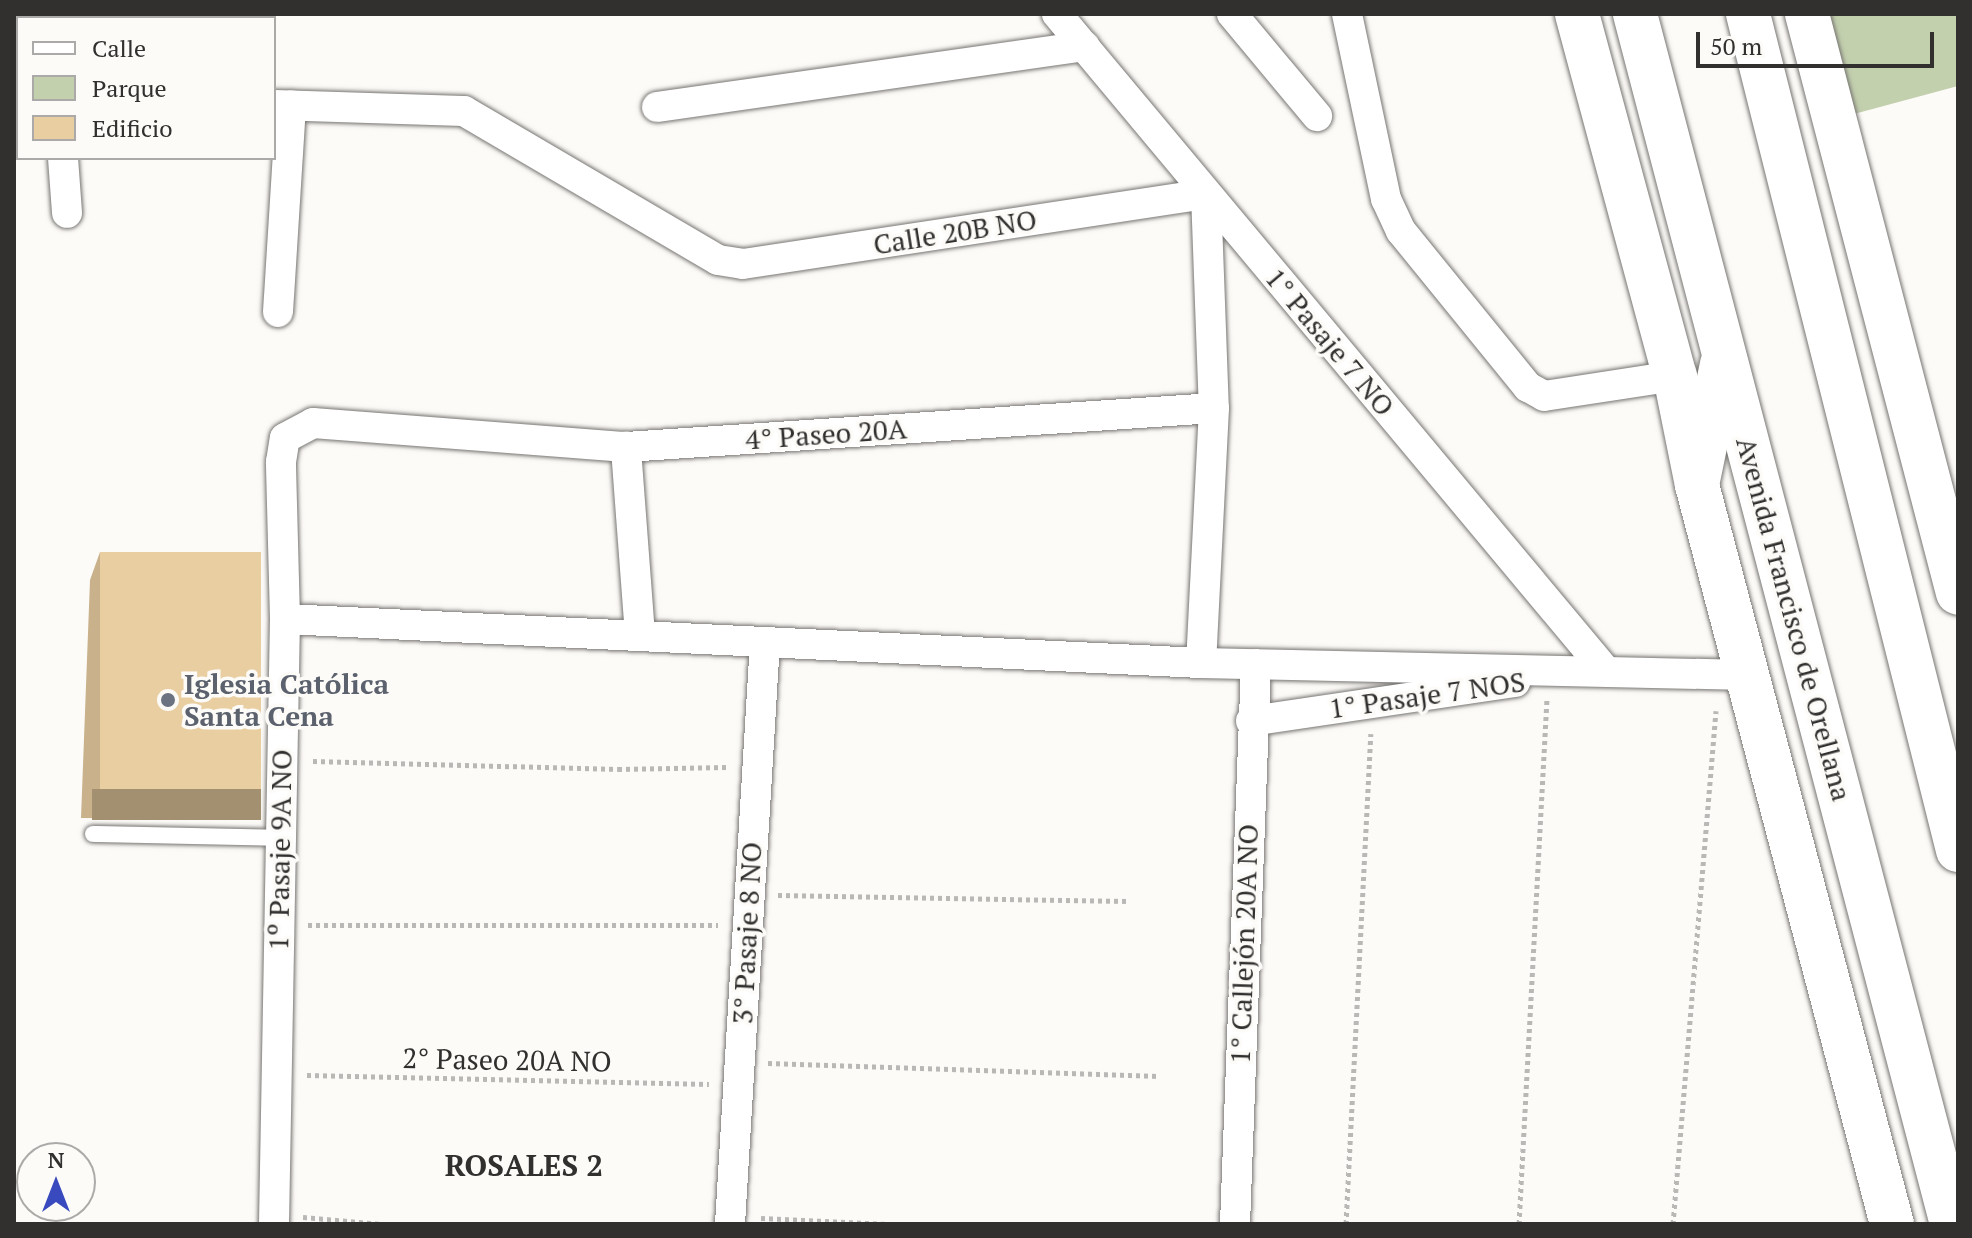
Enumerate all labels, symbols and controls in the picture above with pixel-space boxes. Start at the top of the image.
legend [16,16,276,160]
scale bar [1700,16,1938,66]
text: 50 m [1710,30,1762,62]
text: Calle [92,32,146,64]
text: Parque [92,72,167,104]
text: Edificio [92,112,173,144]
street label: Calle 20B NO [871,203,1039,261]
street label: 1° Pasaje 7 NO [1258,261,1402,423]
street label: 4° Paseo 20A [744,412,908,456]
street label: Avenida Francisco de Orellana [1729,433,1859,805]
street label: 1° Pasaje 7 NOS [1327,665,1527,725]
place label: Iglesia Católica Santa Cena [184,667,389,733]
marker: Iglesia Católica Santa Cena [159,691,177,709]
street label: 1º Pasaje 9A NO [261,749,299,951]
street label: 1° Callejón 20A NO [1223,823,1265,1065]
street label: 3° Pasaje 8 NO [725,841,769,1025]
street label: 2° Paseo 20A NO [402,1041,612,1079]
north arrow [16,1142,96,1222]
text: N [48,1145,64,1174]
district label: ROSALES 2 [445,1147,603,1183]

